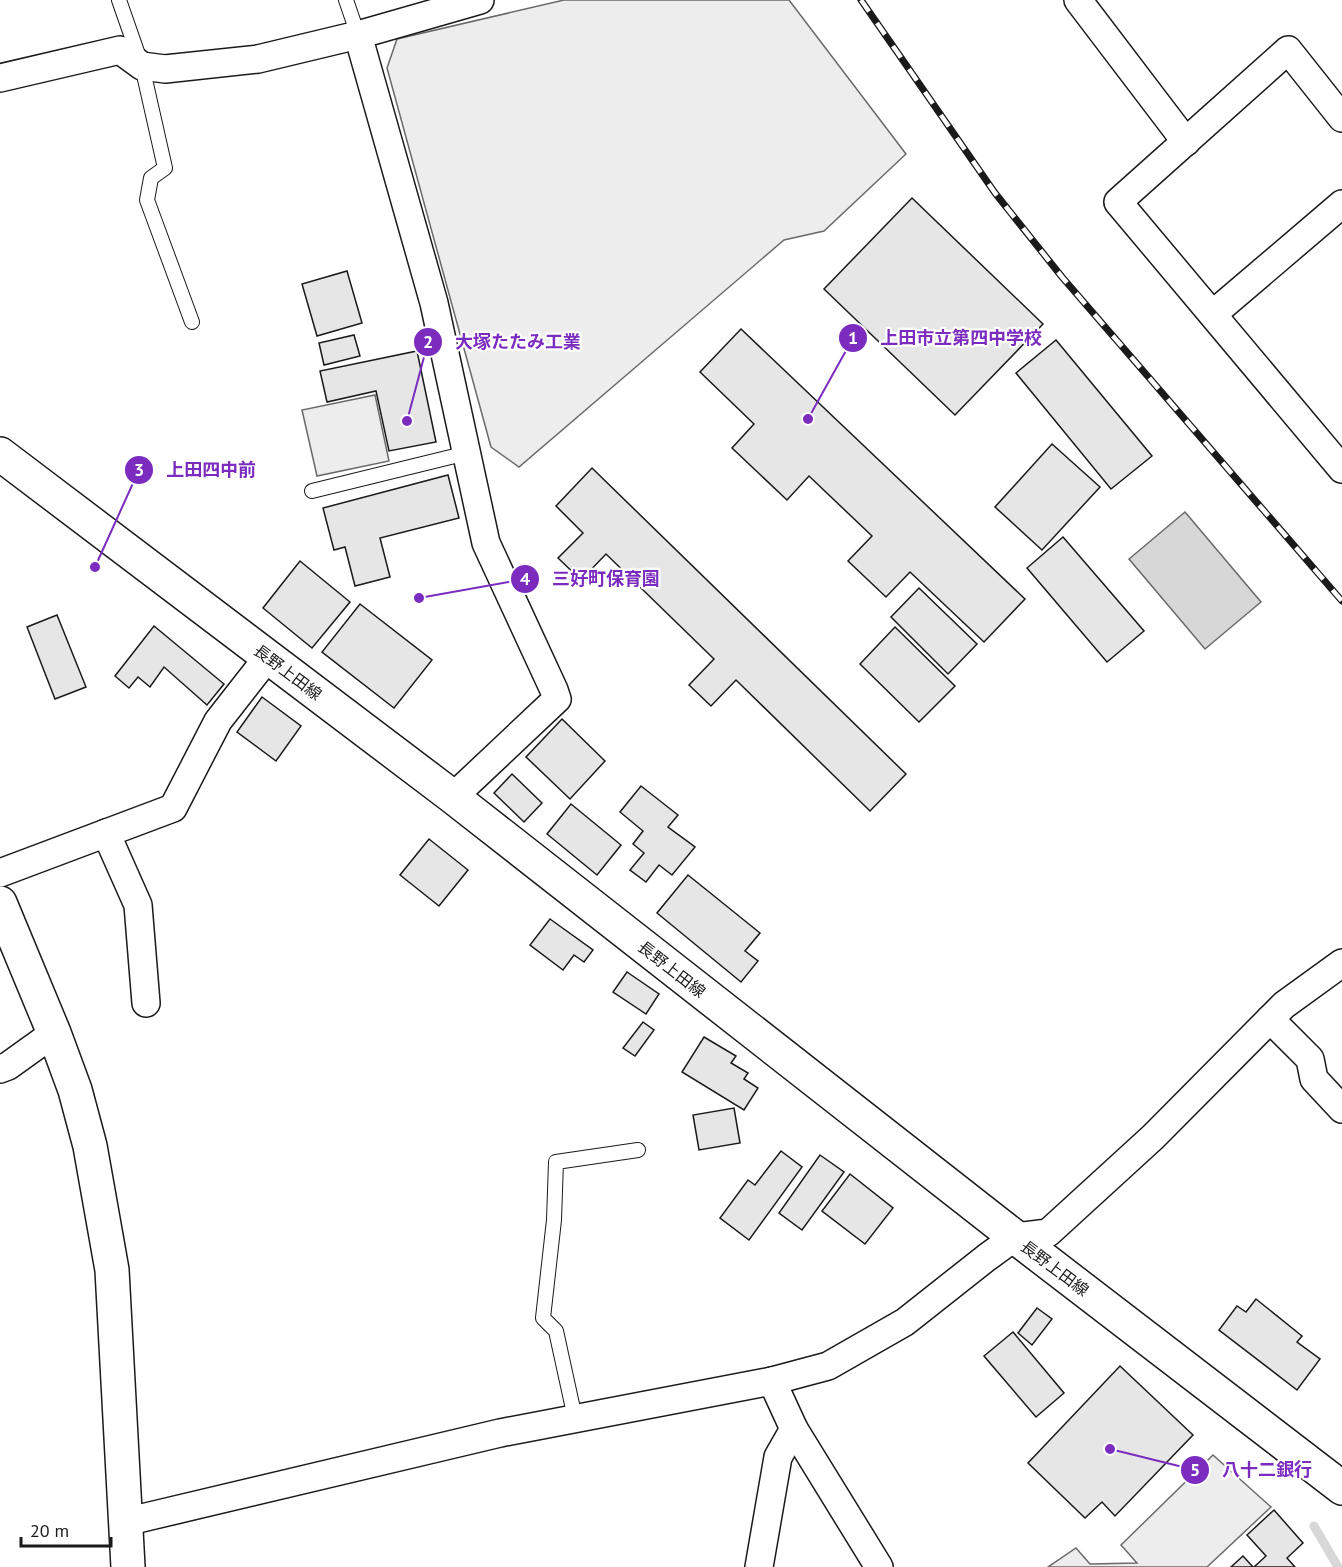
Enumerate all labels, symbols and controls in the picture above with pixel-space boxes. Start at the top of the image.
callout: 上田市立第四中学校 [838,320,1054,356]
callout: 大塚たたみ工業 [413,324,593,360]
text: 1 [848,326,858,349]
text: 上田市立第四中学校 [880,326,1042,349]
text: 2 [423,330,433,353]
text: 大塚たたみ工業 [455,330,581,353]
callout: 上田四中前 [124,452,268,488]
text: 3 [134,458,144,481]
text: 上田四中前 [166,458,256,481]
callout: 三好町保育園 [510,561,672,597]
text: 4 [520,567,530,590]
text: 三好町保育園 [552,567,660,590]
street label: 長野上田線 [250,640,326,704]
street label: 長野上田線 [634,936,710,1002]
street label: 長野上田線 [1017,1236,1093,1300]
callout: 八十二銀行 [1180,1452,1324,1488]
text: 5 [1190,1458,1200,1481]
text: 八十二銀行 [1222,1458,1312,1481]
scale bar [21,1510,111,1548]
text: 20 m [30,1519,69,1542]

